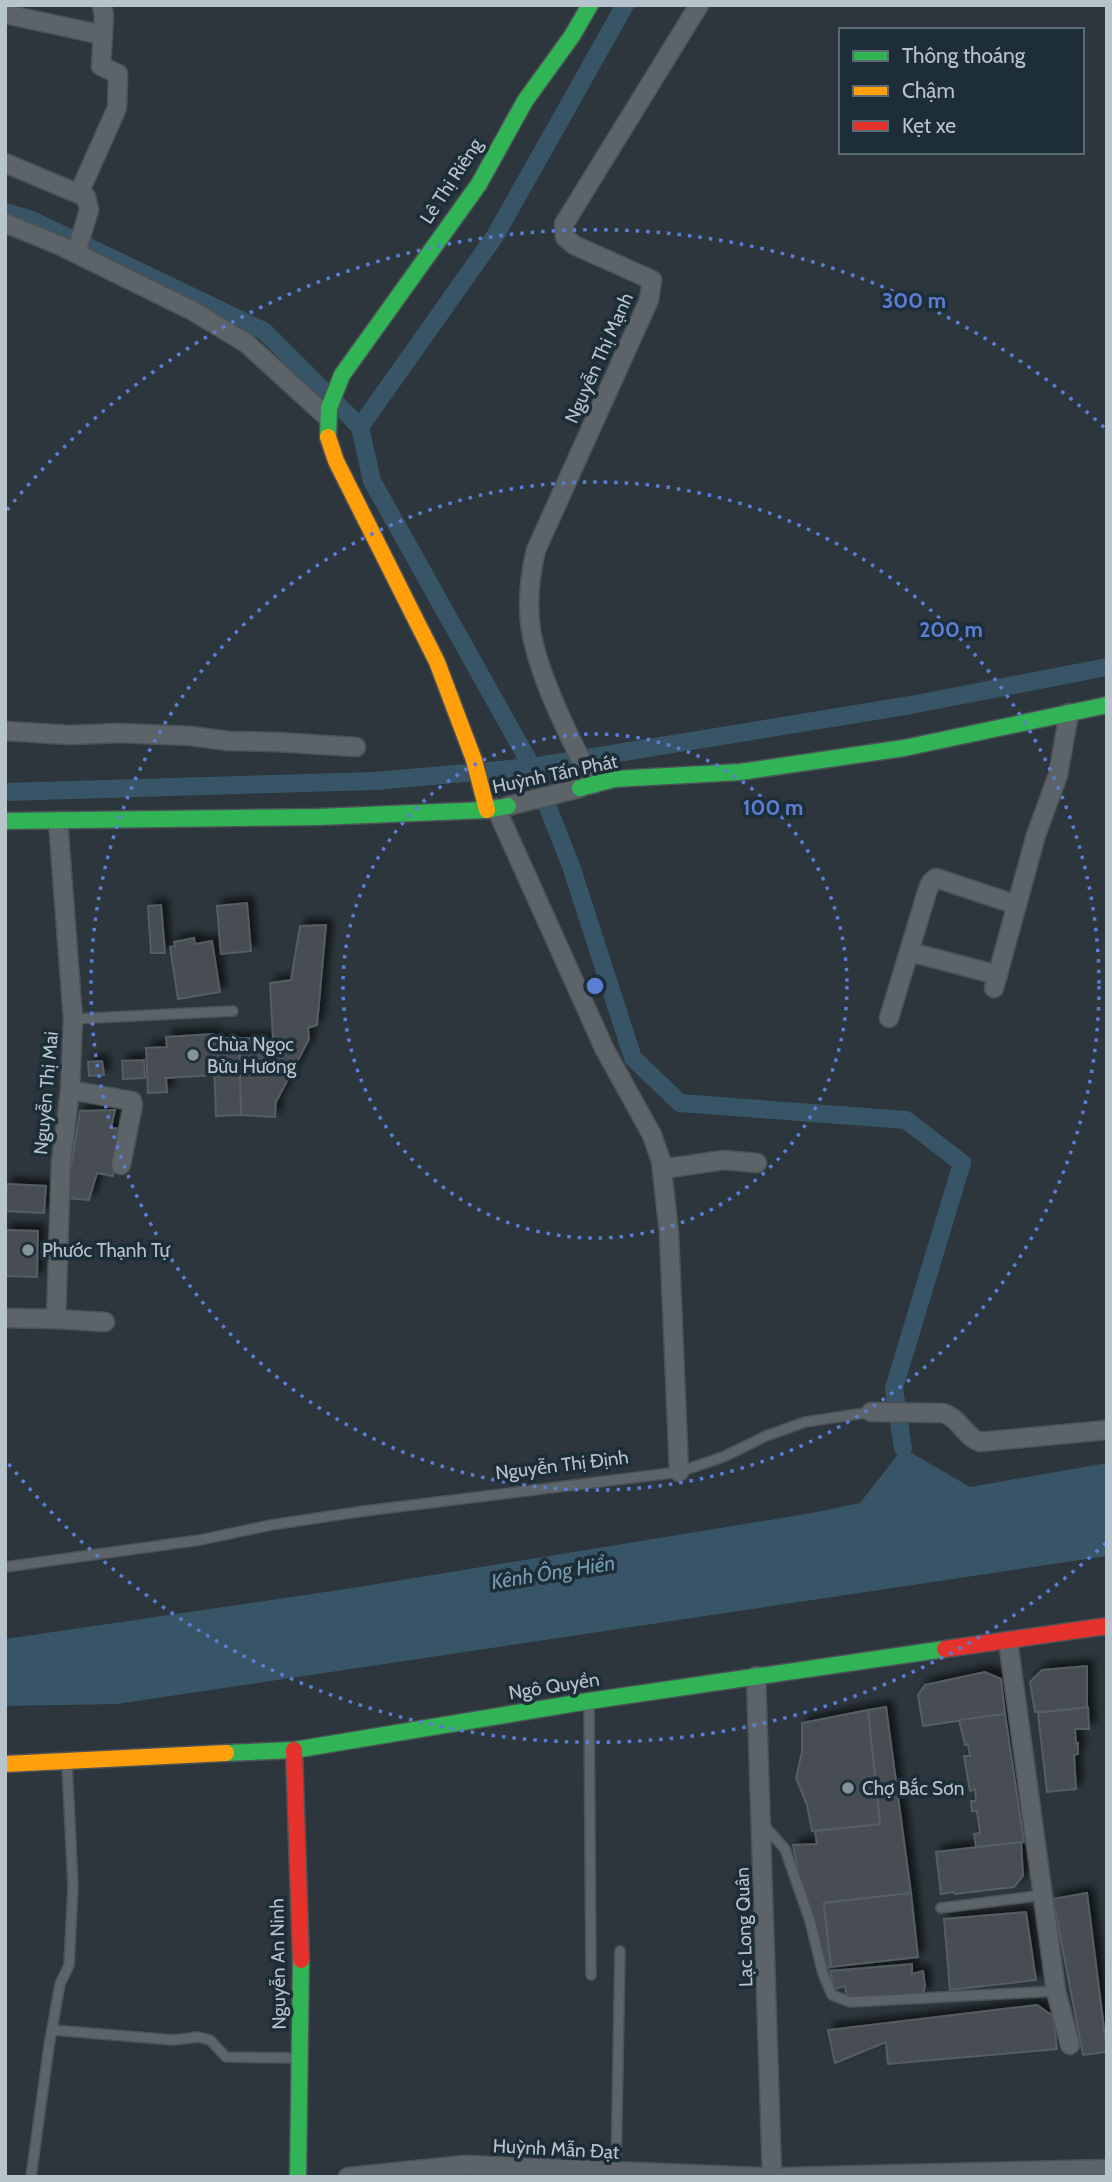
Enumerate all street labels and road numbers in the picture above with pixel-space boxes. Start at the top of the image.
street label: Lê Thị Riêng [415,134,487,228]
street label: Nguyễn Thị Mạnh [560,289,638,427]
street label: Huỳnh Tấn Phát [490,749,620,798]
street label: Nguyễn Thị Mai [29,1030,63,1156]
street label: Nguyễn Thị Định [494,1445,630,1485]
street label: Ngô Quyền [507,1667,601,1705]
street label: Lạc Long Quân [730,1867,758,1987]
street label: Nguyễn An Ninh [265,1898,291,2030]
street label: Huỳnh Mẫn Đạt [492,2134,620,2164]

